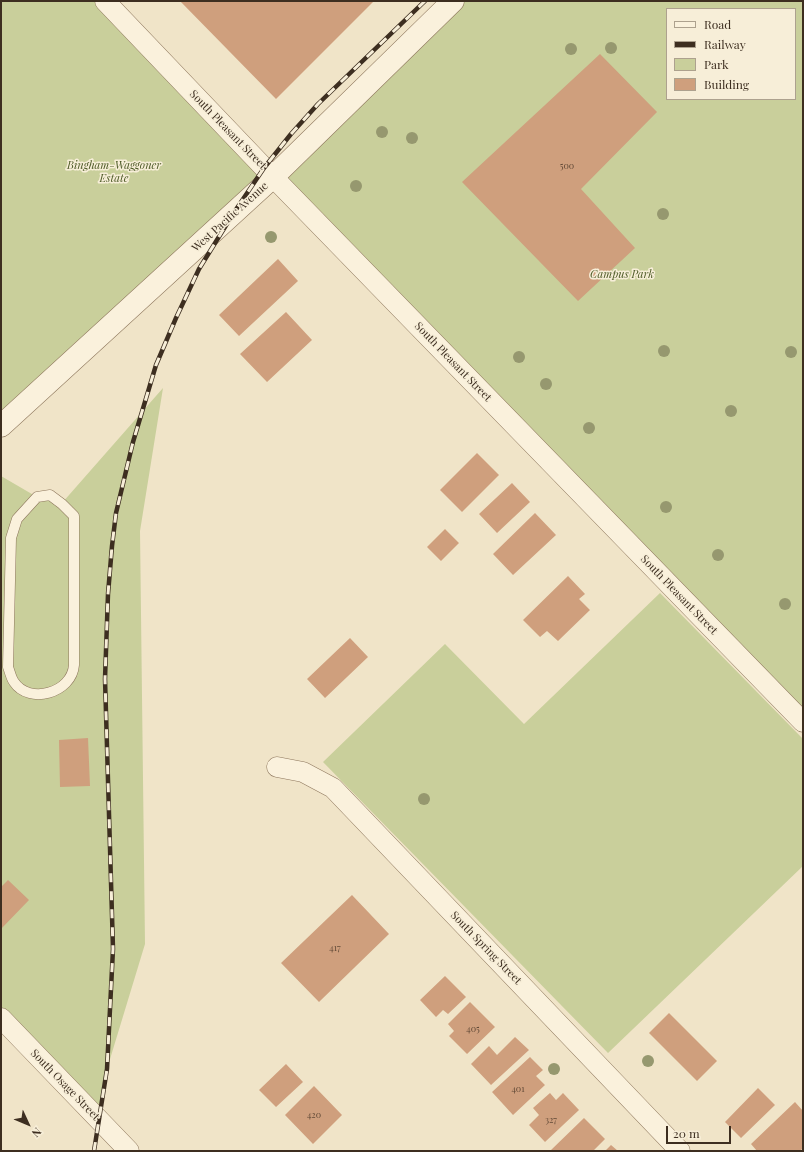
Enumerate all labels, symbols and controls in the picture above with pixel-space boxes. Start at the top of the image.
legend [666,8,796,100]
text: Road [704,16,731,32]
text: Railway [704,36,746,52]
text: Park [704,56,729,72]
text: Building [704,76,749,92]
street label: South Pleasant Street [187,88,269,172]
park label: Bingham-Waggoner Estate [67,159,161,185]
house number: 500 [560,161,574,171]
street label: West Pacific Avenue [189,179,271,255]
park label: Campus Park [590,268,654,282]
street label: South Pleasant Street [412,320,494,404]
street label: South Pleasant Street [638,553,720,637]
street label: South Spring Street [448,909,524,987]
house number: 417 [329,943,341,953]
house number: 405 [466,1024,480,1034]
street label: South Osage Street [28,1047,102,1123]
house number: 401 [511,1084,525,1094]
north arrow [8,1104,48,1144]
house number: 420 [307,1110,321,1120]
house number: 327 [545,1115,557,1125]
scale bar [668,1118,733,1144]
text: N [29,1125,45,1141]
text: 20 m [673,1125,700,1141]

